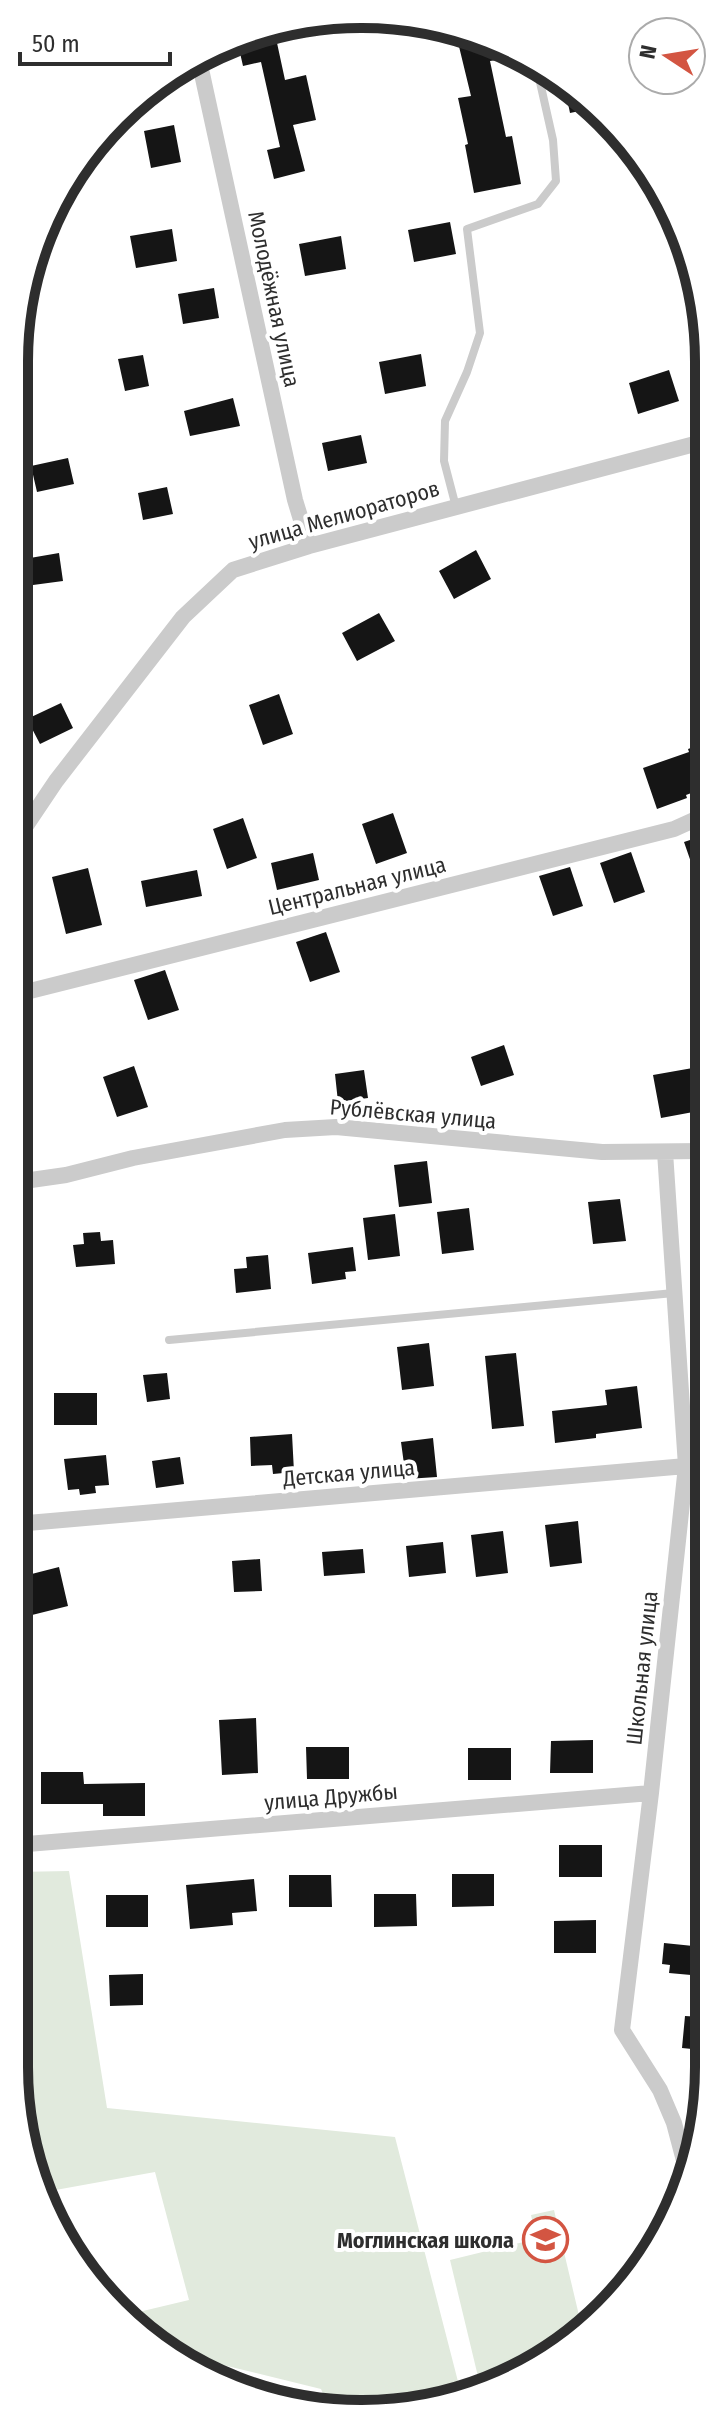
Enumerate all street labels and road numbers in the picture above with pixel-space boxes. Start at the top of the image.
street label: Молодёжная улица [242,209,306,389]
street label: улица Мелиораторов [245,475,443,555]
street label: Центральная улица [265,851,449,921]
street label: Рублёвская улица [329,1093,497,1135]
street label: Детская улица [281,1454,416,1492]
street label: Школьная улица [620,1590,664,1746]
street label: улица Дружбы [263,1778,399,1816]

